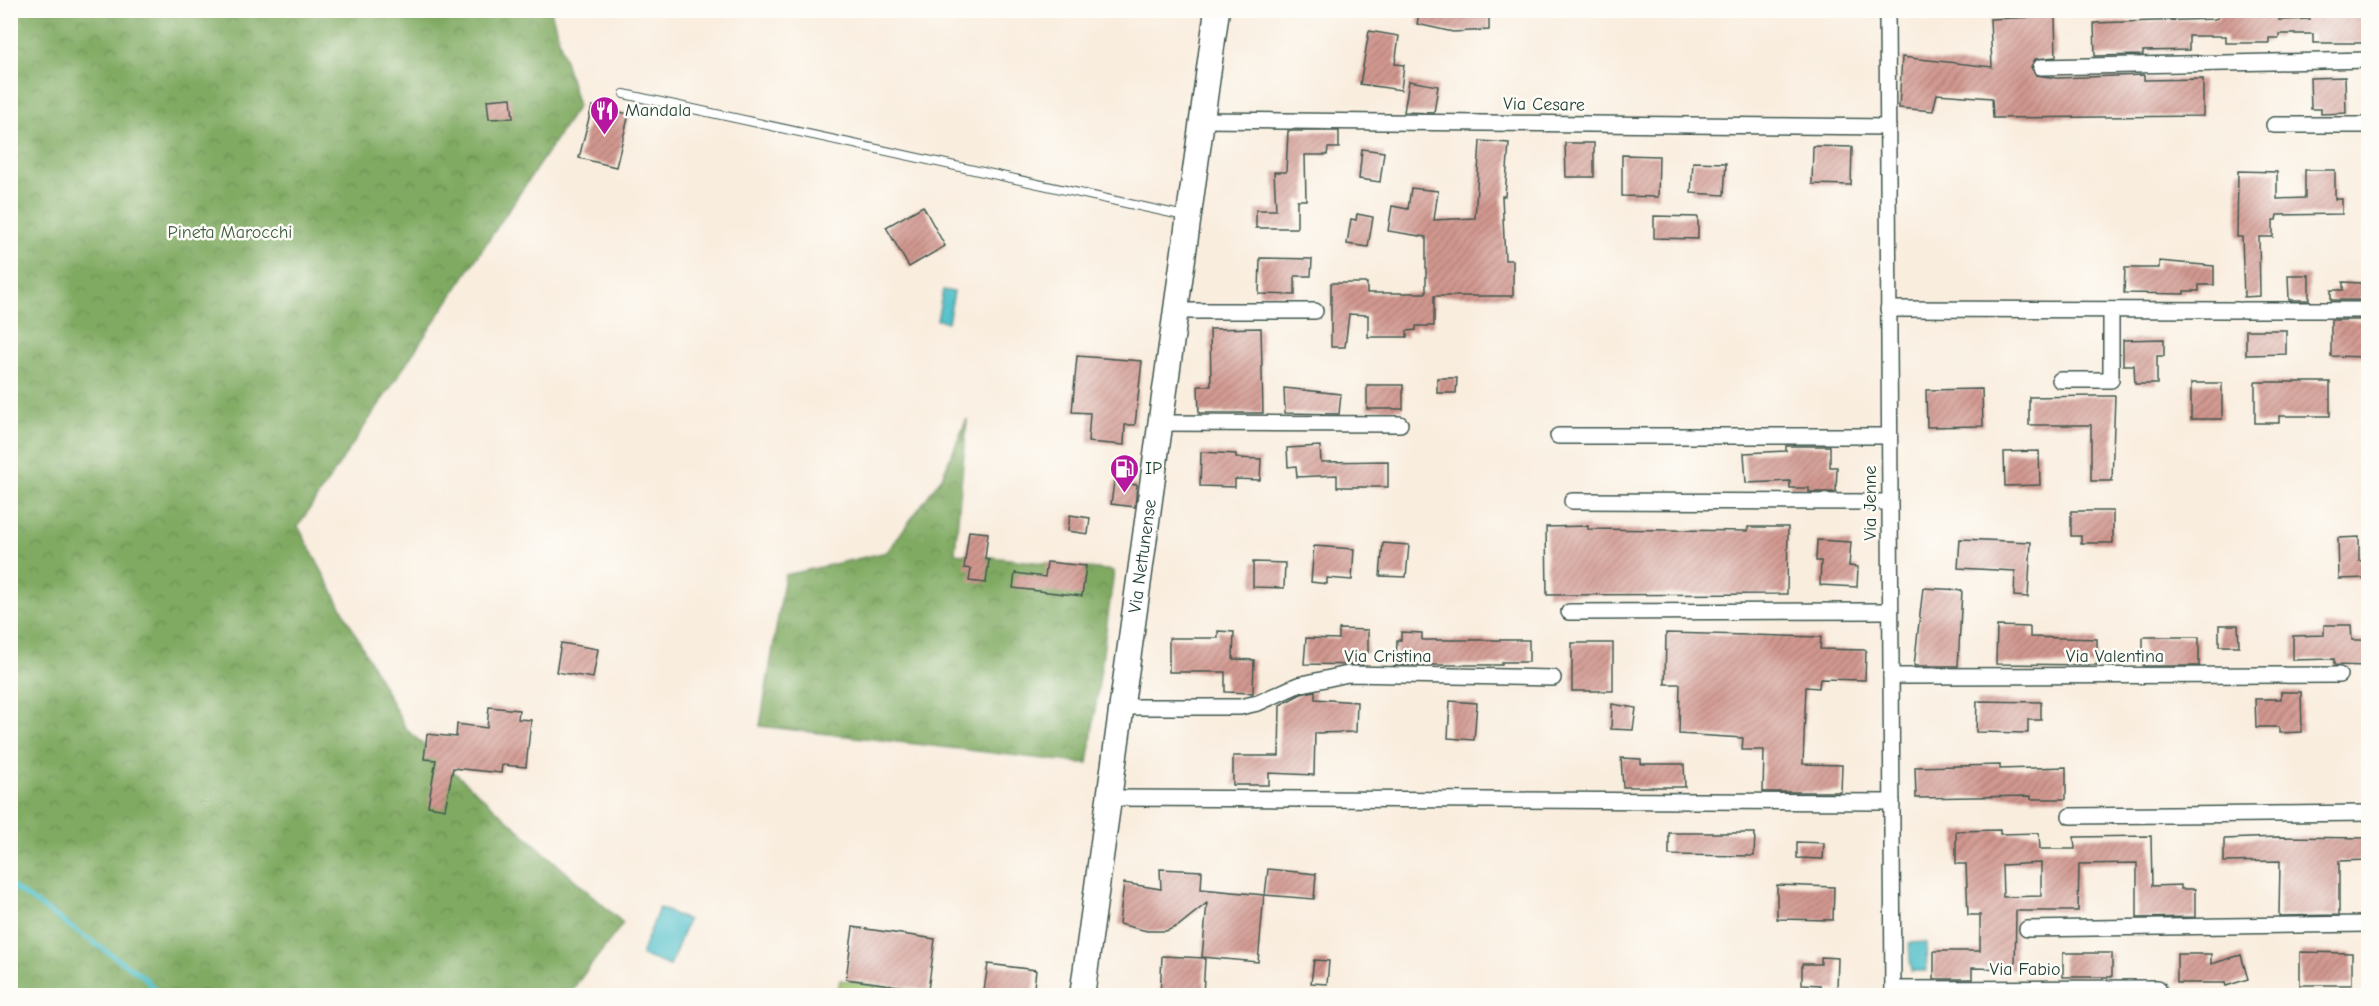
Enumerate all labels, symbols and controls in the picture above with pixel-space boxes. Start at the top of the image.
street label: Via Cesare [1503,93,1585,116]
restaurant icon: Mandala [588,94,620,136]
place label: Mandala [625,100,691,121]
park label: Pineta Marocchi [168,222,292,243]
fuel station icon: IP [1108,452,1140,494]
place label: IP [1145,458,1162,479]
street label: Via Jenne [1860,465,1881,541]
street label: Via Nettunense [1125,498,1161,615]
street label: Via Cristina [1344,646,1432,667]
street label: Via Valentina [2066,646,2164,667]
street label: Via Fabio [1990,959,2060,980]

